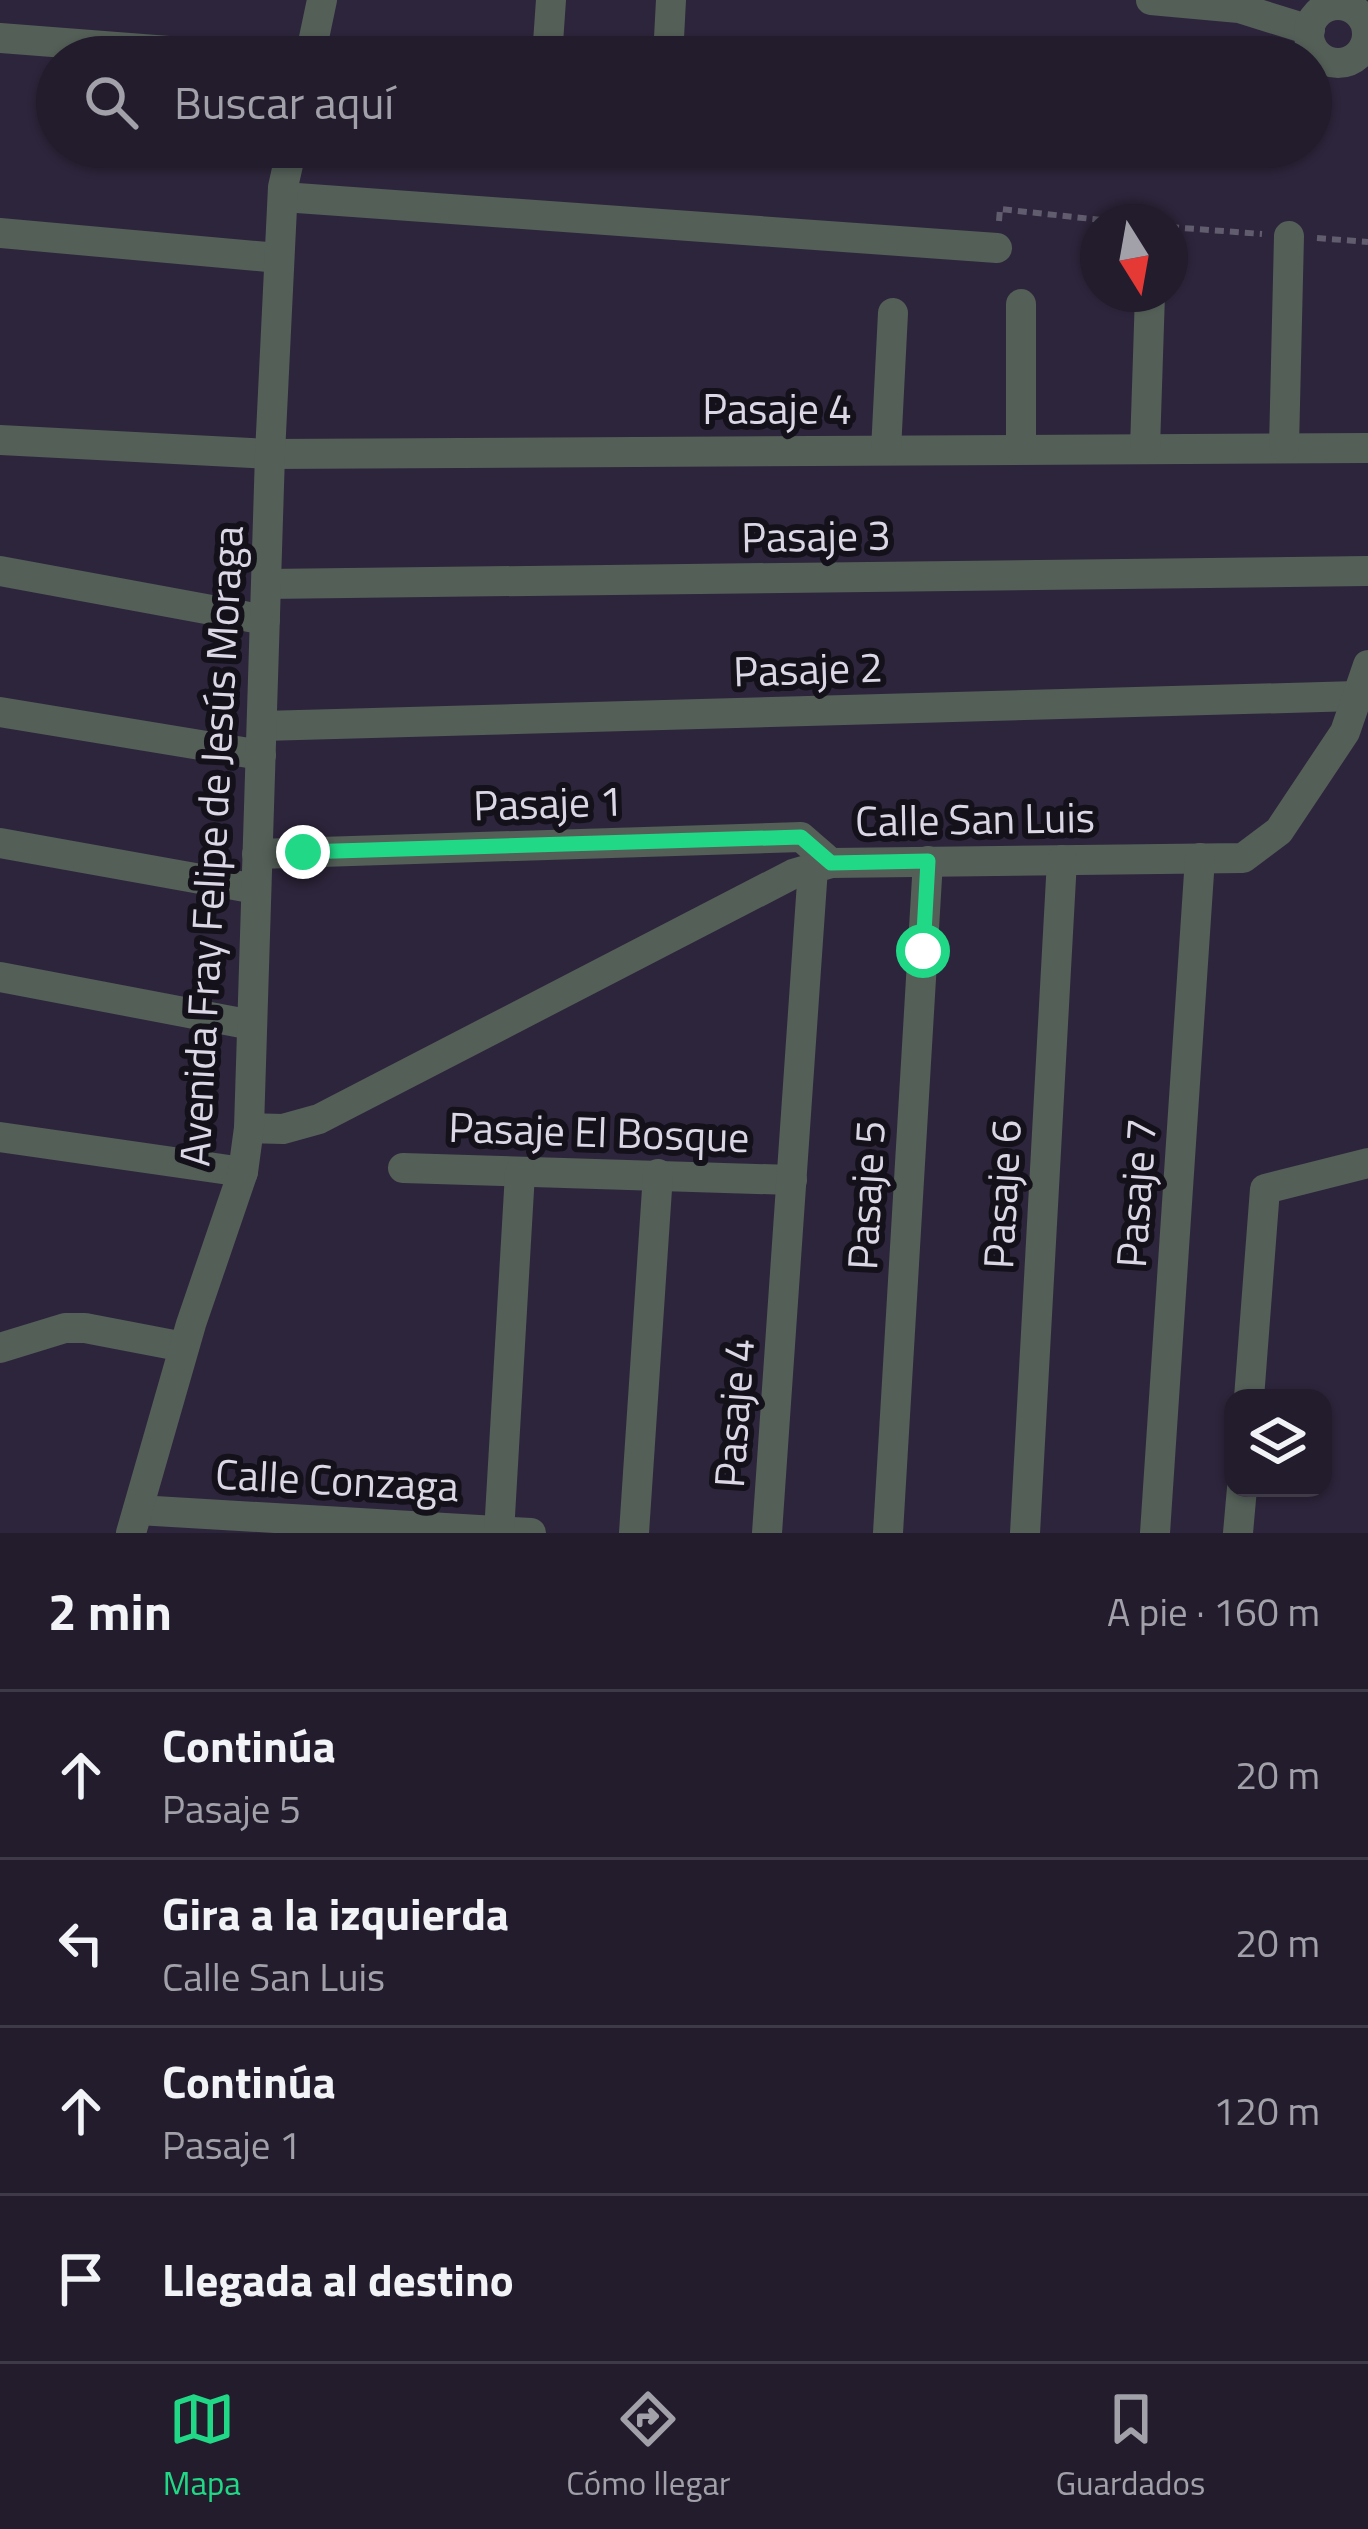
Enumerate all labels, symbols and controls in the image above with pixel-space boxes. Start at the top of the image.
search box [36,36,1332,168]
text: Buscar aquí [174,68,394,136]
icon: search [78,69,144,135]
north arrow [1080,204,1188,312]
street label: Pasaje 4 [702,376,852,440]
street label: Pasaje 3 [741,502,891,568]
street label: Avenida Fray Felipe de Jesús Moraga [161,524,259,1168]
street label: Pasaje 2 [732,633,884,703]
street label: Pasaje 1 [472,767,624,837]
street label: Calle San Luis [854,784,1096,852]
route end [276,825,330,879]
route start [896,924,950,978]
street label: Pasaje El Bosque [447,1094,751,1168]
street label: Pasaje 7 [1098,1116,1172,1270]
street label: Pasaje 6 [965,1118,1037,1270]
street label: Pasaje 5 [829,1119,901,1271]
street label: Pasaje 4 [696,1336,770,1490]
map controls [1224,1389,1332,1497]
button: layers [1224,1389,1332,1497]
street label: Calle Conzaga [214,1441,460,1517]
text: 2 min [48,1572,172,1650]
text: A pie · 160 m [1107,1582,1320,1641]
text: Continúa [162,1711,336,1779]
icon: ahead [48,1742,114,1808]
text: 20 m [1235,1745,1320,1804]
text: Pasaje 5 [162,1779,301,1838]
text: Gira a la izquierda [162,1879,509,1947]
icon: left [48,1910,114,1976]
text: 20 m [1235,1913,1320,1972]
text: Calle San Luis [162,1947,385,2006]
text: Continúa [162,2047,336,2115]
icon: ahead [48,2078,114,2144]
text: 120 m [1213,2081,1320,2140]
text: Pasaje 1 [162,2115,301,2174]
text: Llegada al destino [162,2245,514,2313]
icon: arrive [48,2246,114,2312]
tab: Mapa [163,2386,241,2508]
tab: Cómo llegar [566,2386,730,2508]
tab: Guardados [1056,2386,1205,2508]

